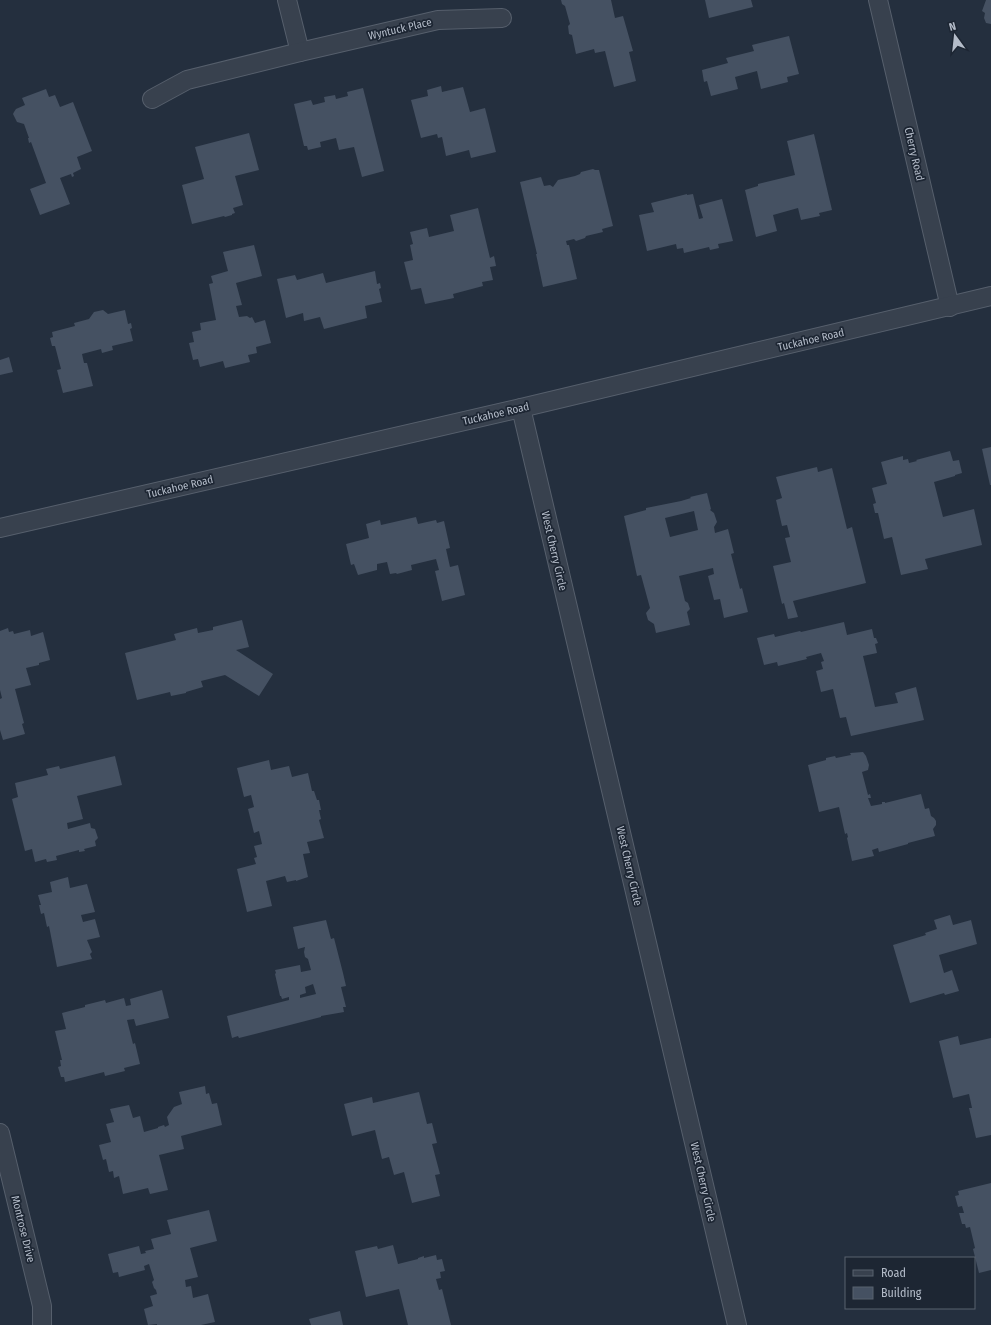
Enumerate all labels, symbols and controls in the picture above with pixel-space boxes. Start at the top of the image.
street label: Wyntuck Place [367,15,433,43]
north arrow [935,16,975,56]
text: N [948,20,957,34]
street label: Cherry Road [902,126,926,182]
street label: Tuckahoe Road [776,326,846,354]
street label: Tuckahoe Road [461,400,531,428]
street label: Tuckahoe Road [145,473,215,501]
street label: West Cherry Circle [539,510,569,592]
street label: West Cherry Circle [614,825,644,907]
street label: West Cherry Circle [688,1141,718,1223]
street label: Montrose Drive [8,1194,38,1264]
legend [845,1257,975,1309]
text: Road [881,1266,906,1280]
text: Building [881,1286,922,1300]

